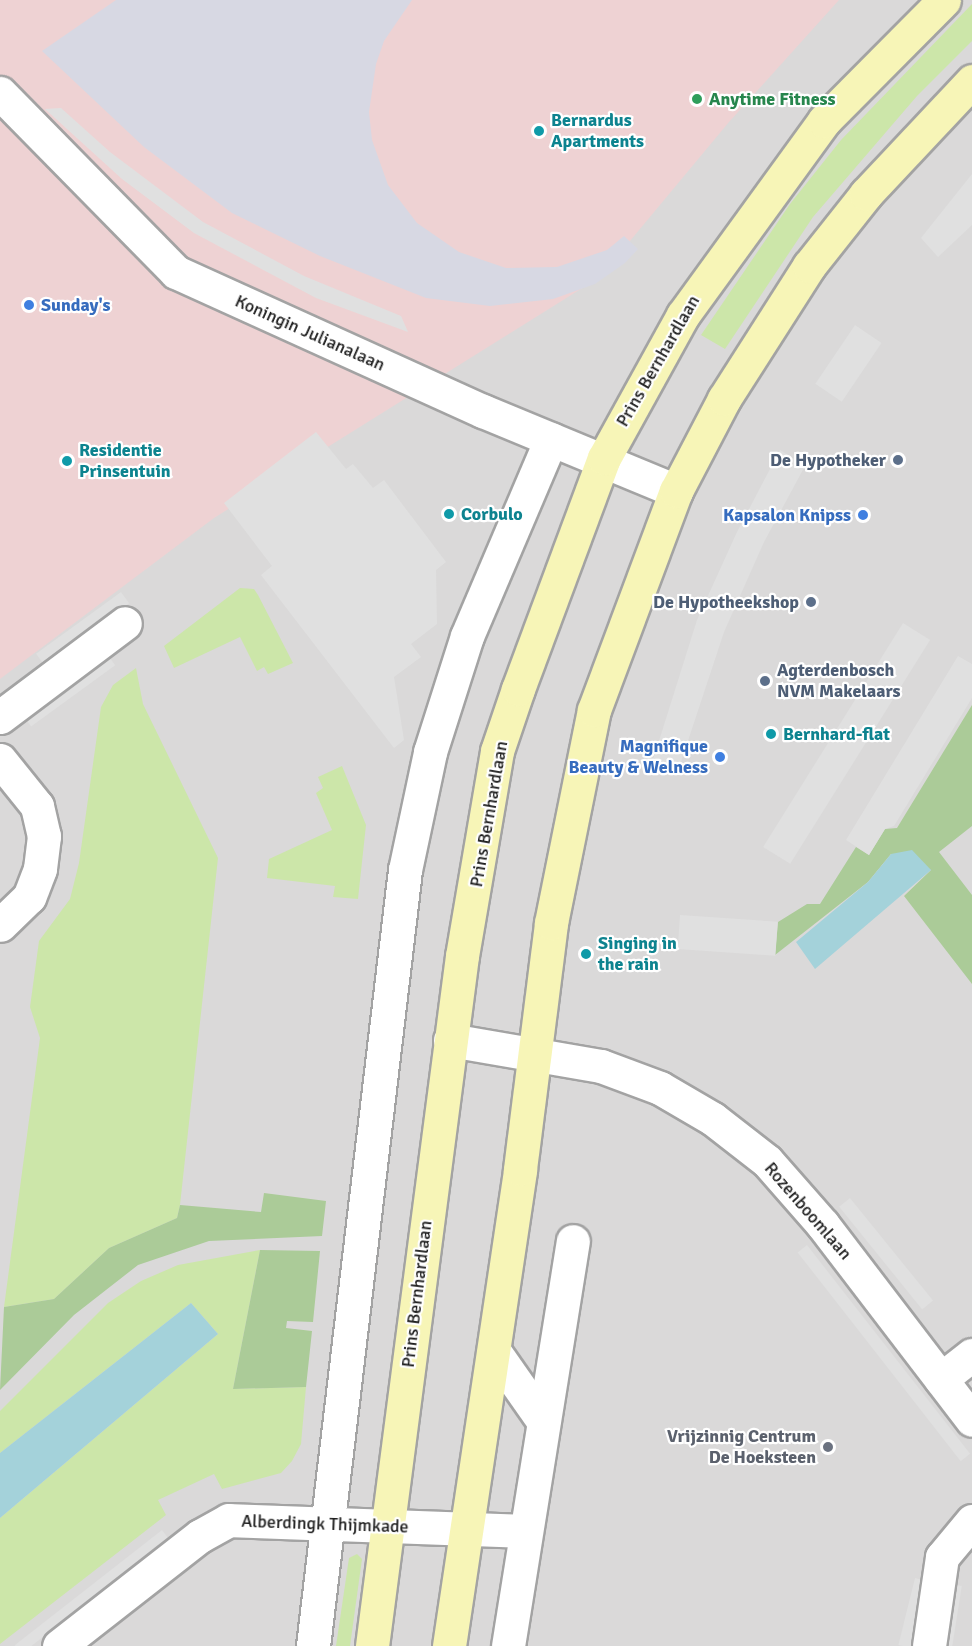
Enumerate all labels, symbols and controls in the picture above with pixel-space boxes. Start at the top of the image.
place label: Anytime Fitness [709,88,836,110]
marker: Anytime Fitness [690,92,704,106]
place label: Bernardus Apartments [551,110,644,152]
marker: Bernardus Apartments [532,124,546,138]
street label: Koningin Julianalaan [232,290,388,376]
street label: Prins Bernhardlaan [612,291,704,431]
place label: Sunday's [41,294,111,316]
marker: Sunday's [22,298,36,312]
place label: Residentie Prinsentuin [79,440,171,482]
place label: De Hypotheker [770,449,886,471]
marker: De Hypotheker [891,453,905,467]
marker: Residentie Prinsentuin [60,454,74,468]
place label: Corbulo [461,503,523,525]
place label: Kapsalon Knipss [723,504,851,526]
marker: Corbulo [442,507,456,521]
marker: Kapsalon Knipss [856,508,870,522]
place label: De Hypotheekshop [653,591,799,613]
marker: De Hypotheekshop [804,595,818,609]
place label: Agterdenbosch NVM Makelaars [777,660,901,702]
marker: Agterdenbosch NVM Makelaars [758,674,772,688]
place label: Bernhard-flat [783,723,890,745]
marker: Bernhard-flat [764,727,778,741]
place label: Magnifique Beauty & Welness [568,736,708,778]
street label: Prins Bernhardlaan [466,739,512,889]
marker: Magnifique Beauty & Welness [713,750,727,764]
place label: Singing in the rain [598,933,677,976]
marker: Singing in the rain [579,947,593,961]
street label: Rozenboomlaan [760,1158,856,1264]
street label: Prins Bernhardlaan [397,1219,437,1369]
place label: Vrijzinnig Centrum De Hoeksteen [667,1426,816,1468]
marker: Vrijzinnig Centrum De Hoeksteen [821,1440,835,1454]
street label: Alberdingk Thijmkade [241,1510,409,1538]

